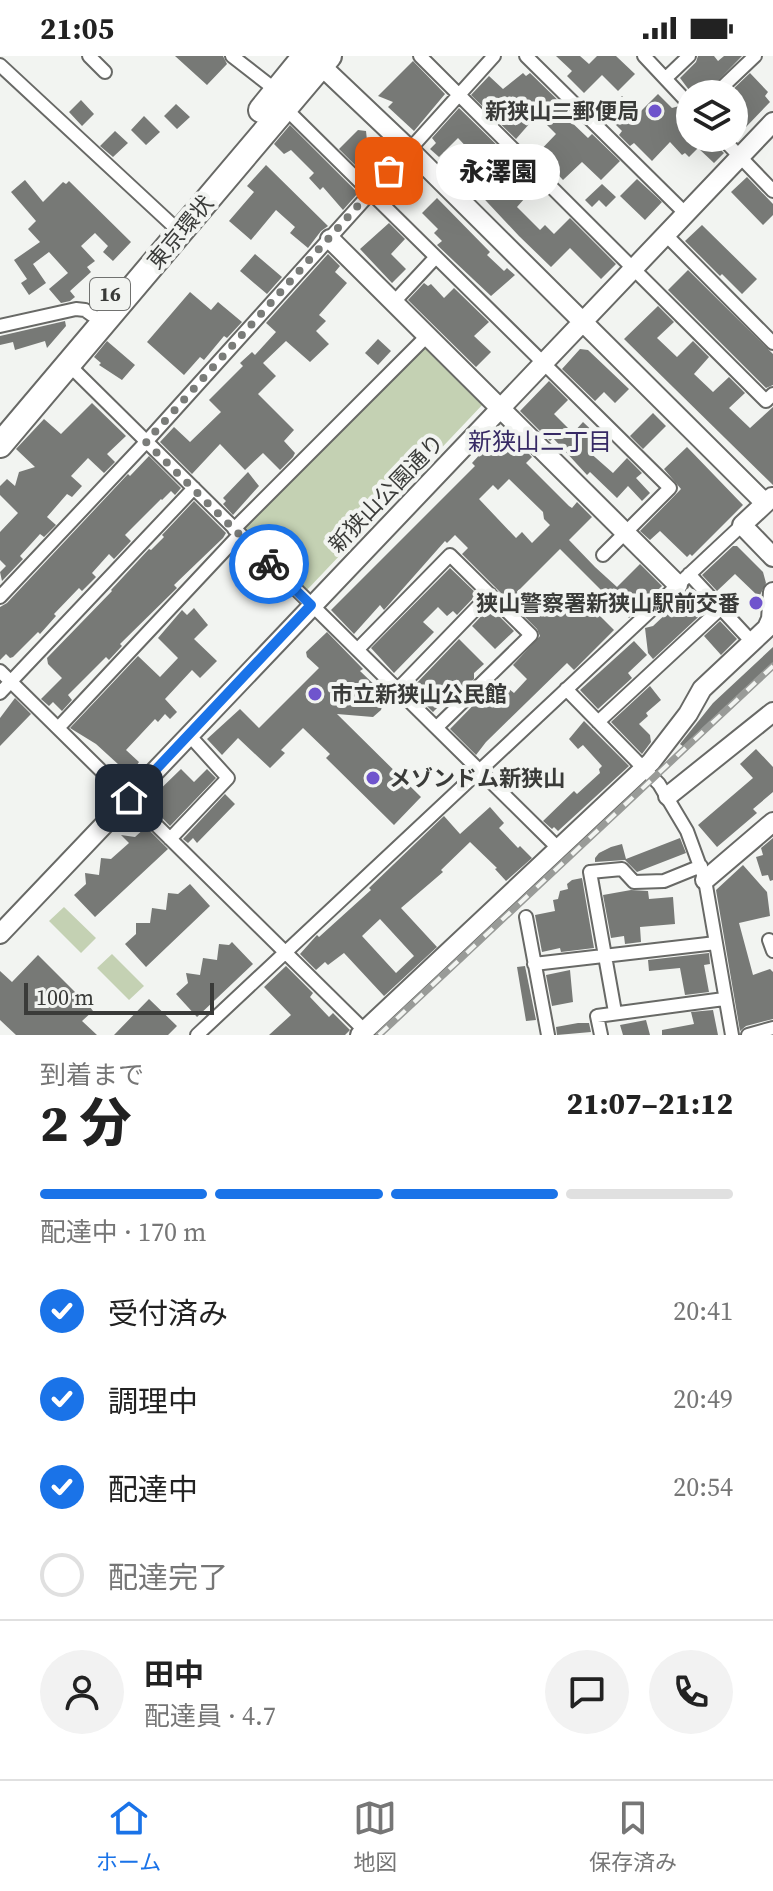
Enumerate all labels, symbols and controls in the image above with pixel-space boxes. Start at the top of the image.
text: 21:05 [40,8,114,49]
map controls [676,80,748,152]
button: layers [676,80,748,152]
place label: 新狭山二郵便局 [485,96,639,126]
marker: 新狭山二郵便局 [646,102,664,120]
pin [355,137,423,205]
callout: 永澤園 [437,143,561,199]
icon: bag [367,149,411,193]
text: 永澤園 [459,154,537,190]
street label: 東京環状 [140,189,220,275]
road number: 16 [90,278,130,310]
district label: 新狭山二丁目 [468,425,612,458]
street label: 新狭山公園通り [322,427,450,559]
courier [229,524,309,604]
icon: bike [247,542,291,586]
place label: 狭山警察署新狭山駅前交番 [476,588,740,618]
marker: 狭山警察署新狭山駅前交番 [747,594,765,612]
place label: 市立新狭山公民館 [331,679,507,709]
marker: 市立新狭山公民館 [306,685,324,703]
place label: メゾンドム新狭山 [389,763,565,793]
pin [95,764,163,832]
marker: メゾンドム新狭山 [364,769,382,787]
icon: home [107,776,151,820]
scale bar [24,979,214,1015]
text: 100 m [36,982,94,1012]
text: 到着まで [40,1057,144,1093]
text: 21:07–21:12 [566,1083,733,1124]
text: 2 分 [40,1087,132,1158]
text: 配達中 · 170 m [40,1214,206,1250]
icon: check [40,1289,84,1333]
text: 受付済み [108,1293,228,1334]
text: 20:41 [673,1293,733,1329]
icon: check [40,1377,84,1421]
text: 調理中 [108,1381,198,1422]
text: 20:49 [673,1381,733,1417]
icon: check [40,1465,84,1509]
text: 配達中 [108,1469,198,1510]
text: 20:54 [673,1469,733,1505]
text: 配達完了 [108,1557,228,1598]
button: person [40,1650,124,1734]
button: chat [545,1650,629,1734]
button: phone [649,1650,733,1734]
text: 田中 [144,1654,204,1695]
text: 配達員 · 4.7 [144,1698,276,1734]
tab: ホーム [96,1796,161,1877]
tab: 地図 [353,1796,397,1877]
tab: 保存済み [589,1796,677,1877]

